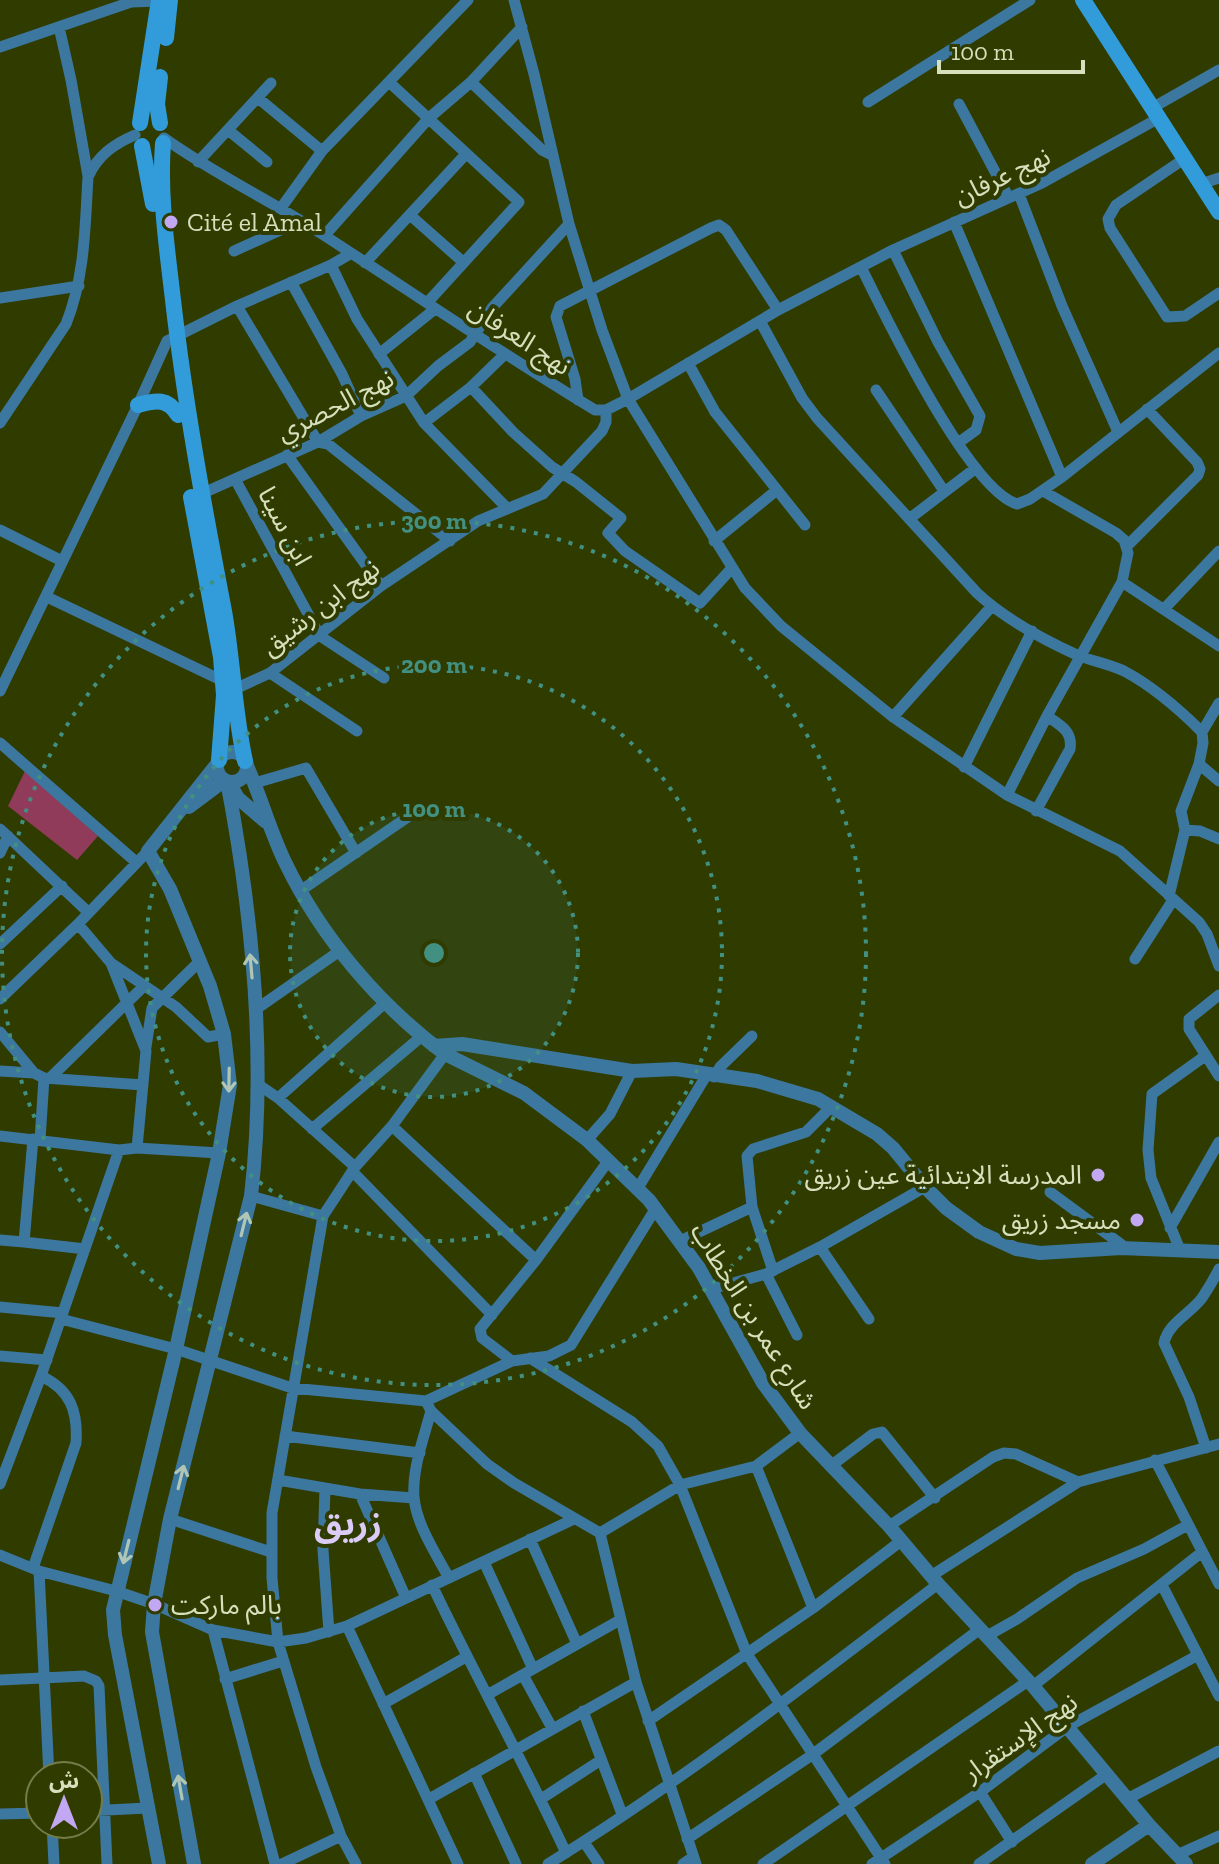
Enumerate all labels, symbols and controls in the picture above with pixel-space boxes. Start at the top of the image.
scale bar [939,24,1083,74]
text: 100 m [951,37,1014,66]
street label: نهج عرفان [949,140,1057,216]
place label: Cité el Amal [187,206,322,238]
marker: Cité el Amal [162,213,180,231]
street label: نهج العرفان [460,292,577,385]
street label: نهج الحصري [271,362,401,452]
street label: ابن سينا [251,481,319,571]
text: 300 m [401,506,467,535]
street label: نهج ابن رشيق [254,552,388,665]
text: 200 m [401,650,467,679]
text: 100 m [403,794,465,823]
centre of rings [420,939,448,967]
one-way arrow [243,953,258,980]
one-way arrow [221,1066,237,1093]
place label: المدرسة الابتدائية عين زريق [805,1159,1082,1191]
marker: المدرسة الابتدائية عين زريق [1089,1166,1107,1184]
place label: مسجد زريق [1002,1204,1121,1236]
marker: مسجد زريق [1128,1211,1146,1229]
one-way arrow [237,1212,252,1238]
street label: شارع عمر بن الخطاب [681,1217,824,1417]
one-way arrow [174,1464,189,1490]
district label: زريق [314,1503,382,1544]
one-way arrow [117,1539,132,1565]
place label: بالم ماركت [171,1589,282,1625]
marker: بالم ماركت [146,1596,164,1614]
street label: نهج الإستقرار [956,1686,1086,1792]
north arrow [24,1760,104,1840]
text: ش [49,1767,79,1794]
one-way arrow [172,1775,187,1800]

